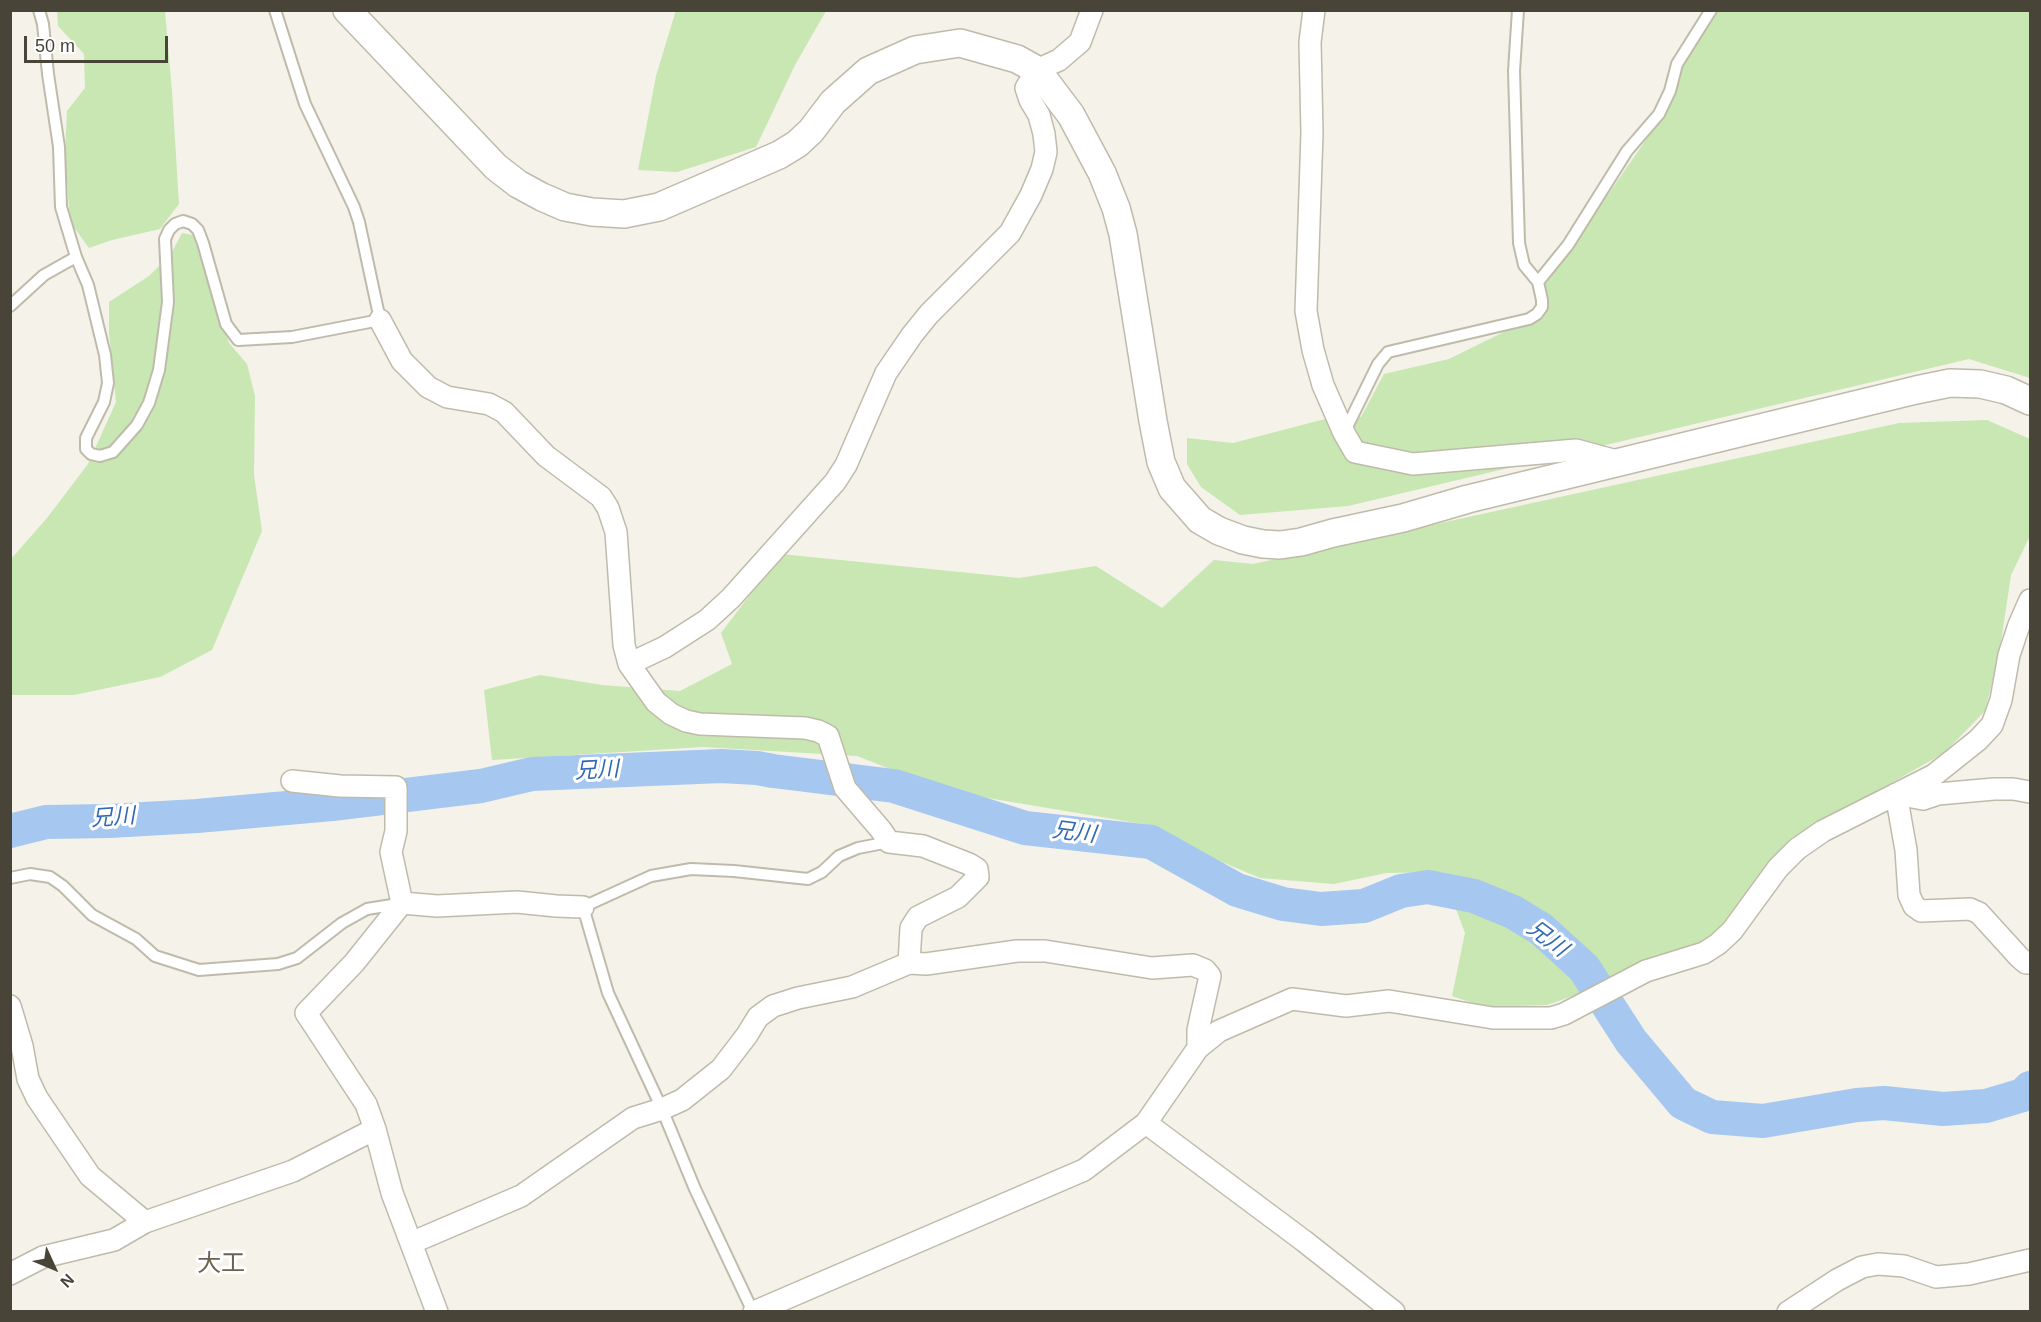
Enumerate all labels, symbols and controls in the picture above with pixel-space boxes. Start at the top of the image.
scale bar [27,24,171,62]
text: 50 m [35,36,75,56]
water label: 兄川 [574,757,620,785]
water label: 兄川 [90,803,136,833]
water label: 兄川 [1051,817,1097,849]
water label: 兄川 [1521,915,1573,963]
north arrow [24,1238,84,1298]
district label: 大工 [197,1250,245,1278]
text: N [57,1271,77,1291]

